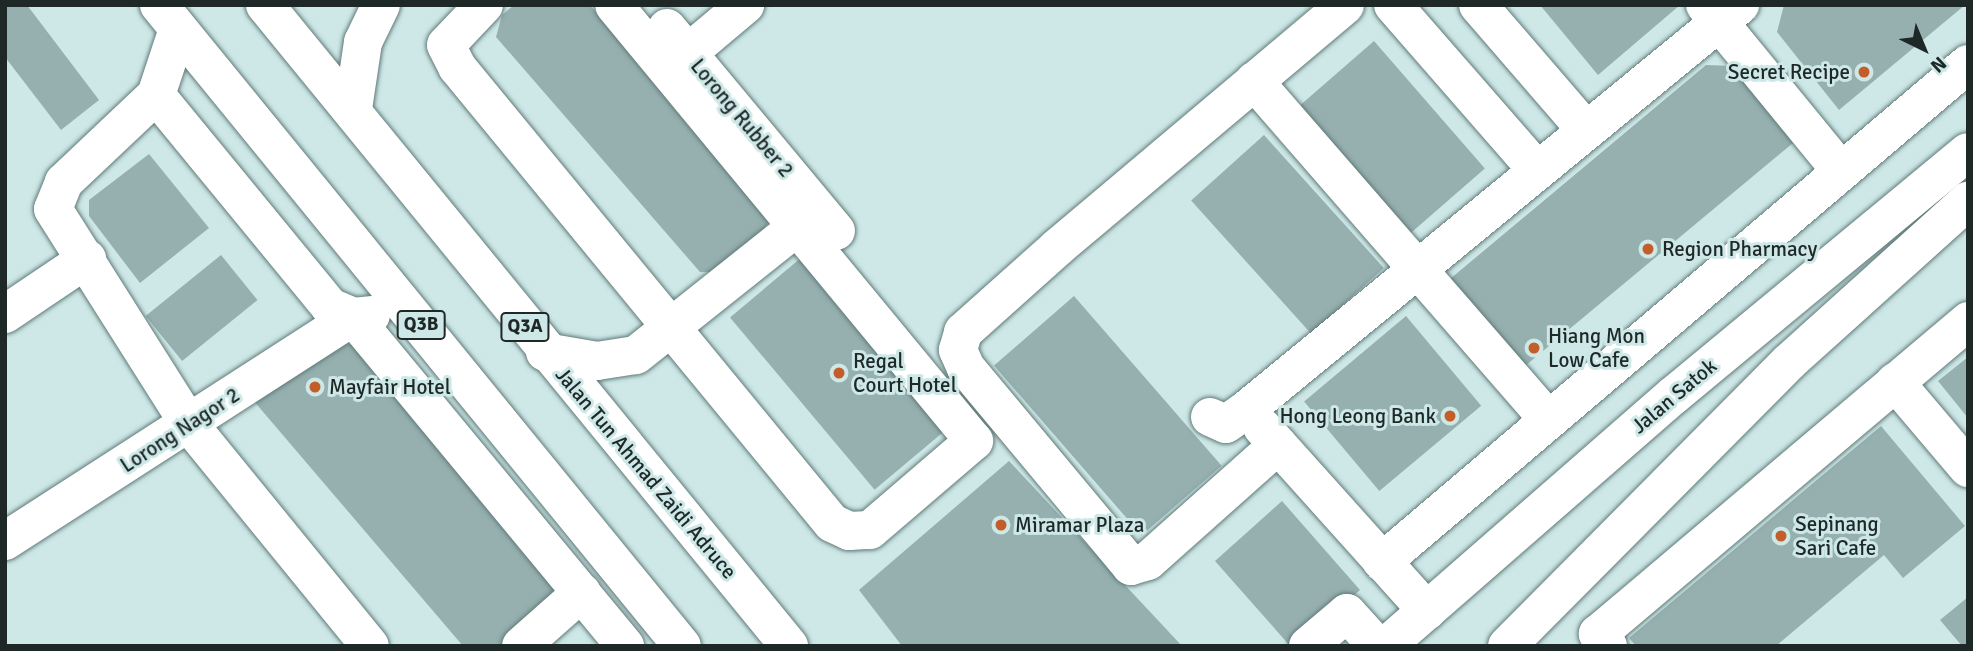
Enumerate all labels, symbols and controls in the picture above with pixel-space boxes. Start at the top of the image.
north arrow [1889,14,1959,84]
text: N [1925,51,1951,78]
street label: Lorong Rubber 2 [685,54,799,182]
place label: Secret Recipe [1728,59,1850,85]
marker: Secret Recipe [1856,64,1872,80]
place label: Region Pharmacy [1662,236,1817,262]
marker: Region Pharmacy [1640,241,1656,257]
road number: Q3B [396,310,446,340]
road number: Q3A [499,312,551,342]
place label: Hiang Mon Low Cafe [1548,323,1645,373]
marker: Hiang Mon Low Cafe [1526,340,1542,356]
place label: Regal Court Hotel [853,348,957,398]
street label: Jalan Satok [1626,353,1722,439]
street label: Jalan Tun Ahmad Zaidi Adruce [550,362,742,584]
marker: Regal Court Hotel [831,365,847,381]
place label: Mayfair Hotel [329,374,451,400]
marker: Mayfair Hotel [307,379,323,395]
street label: Lorong Nagor 2 [116,382,244,478]
place label: Hong Leong Bank [1279,403,1436,429]
marker: Hong Leong Bank [1442,408,1458,424]
place label: Sepinang Sari Cafe [1795,511,1879,561]
place label: Miramar Plaza [1015,512,1144,538]
marker: Miramar Plaza [993,517,1009,533]
marker: Sepinang Sari Cafe [1773,528,1789,544]

